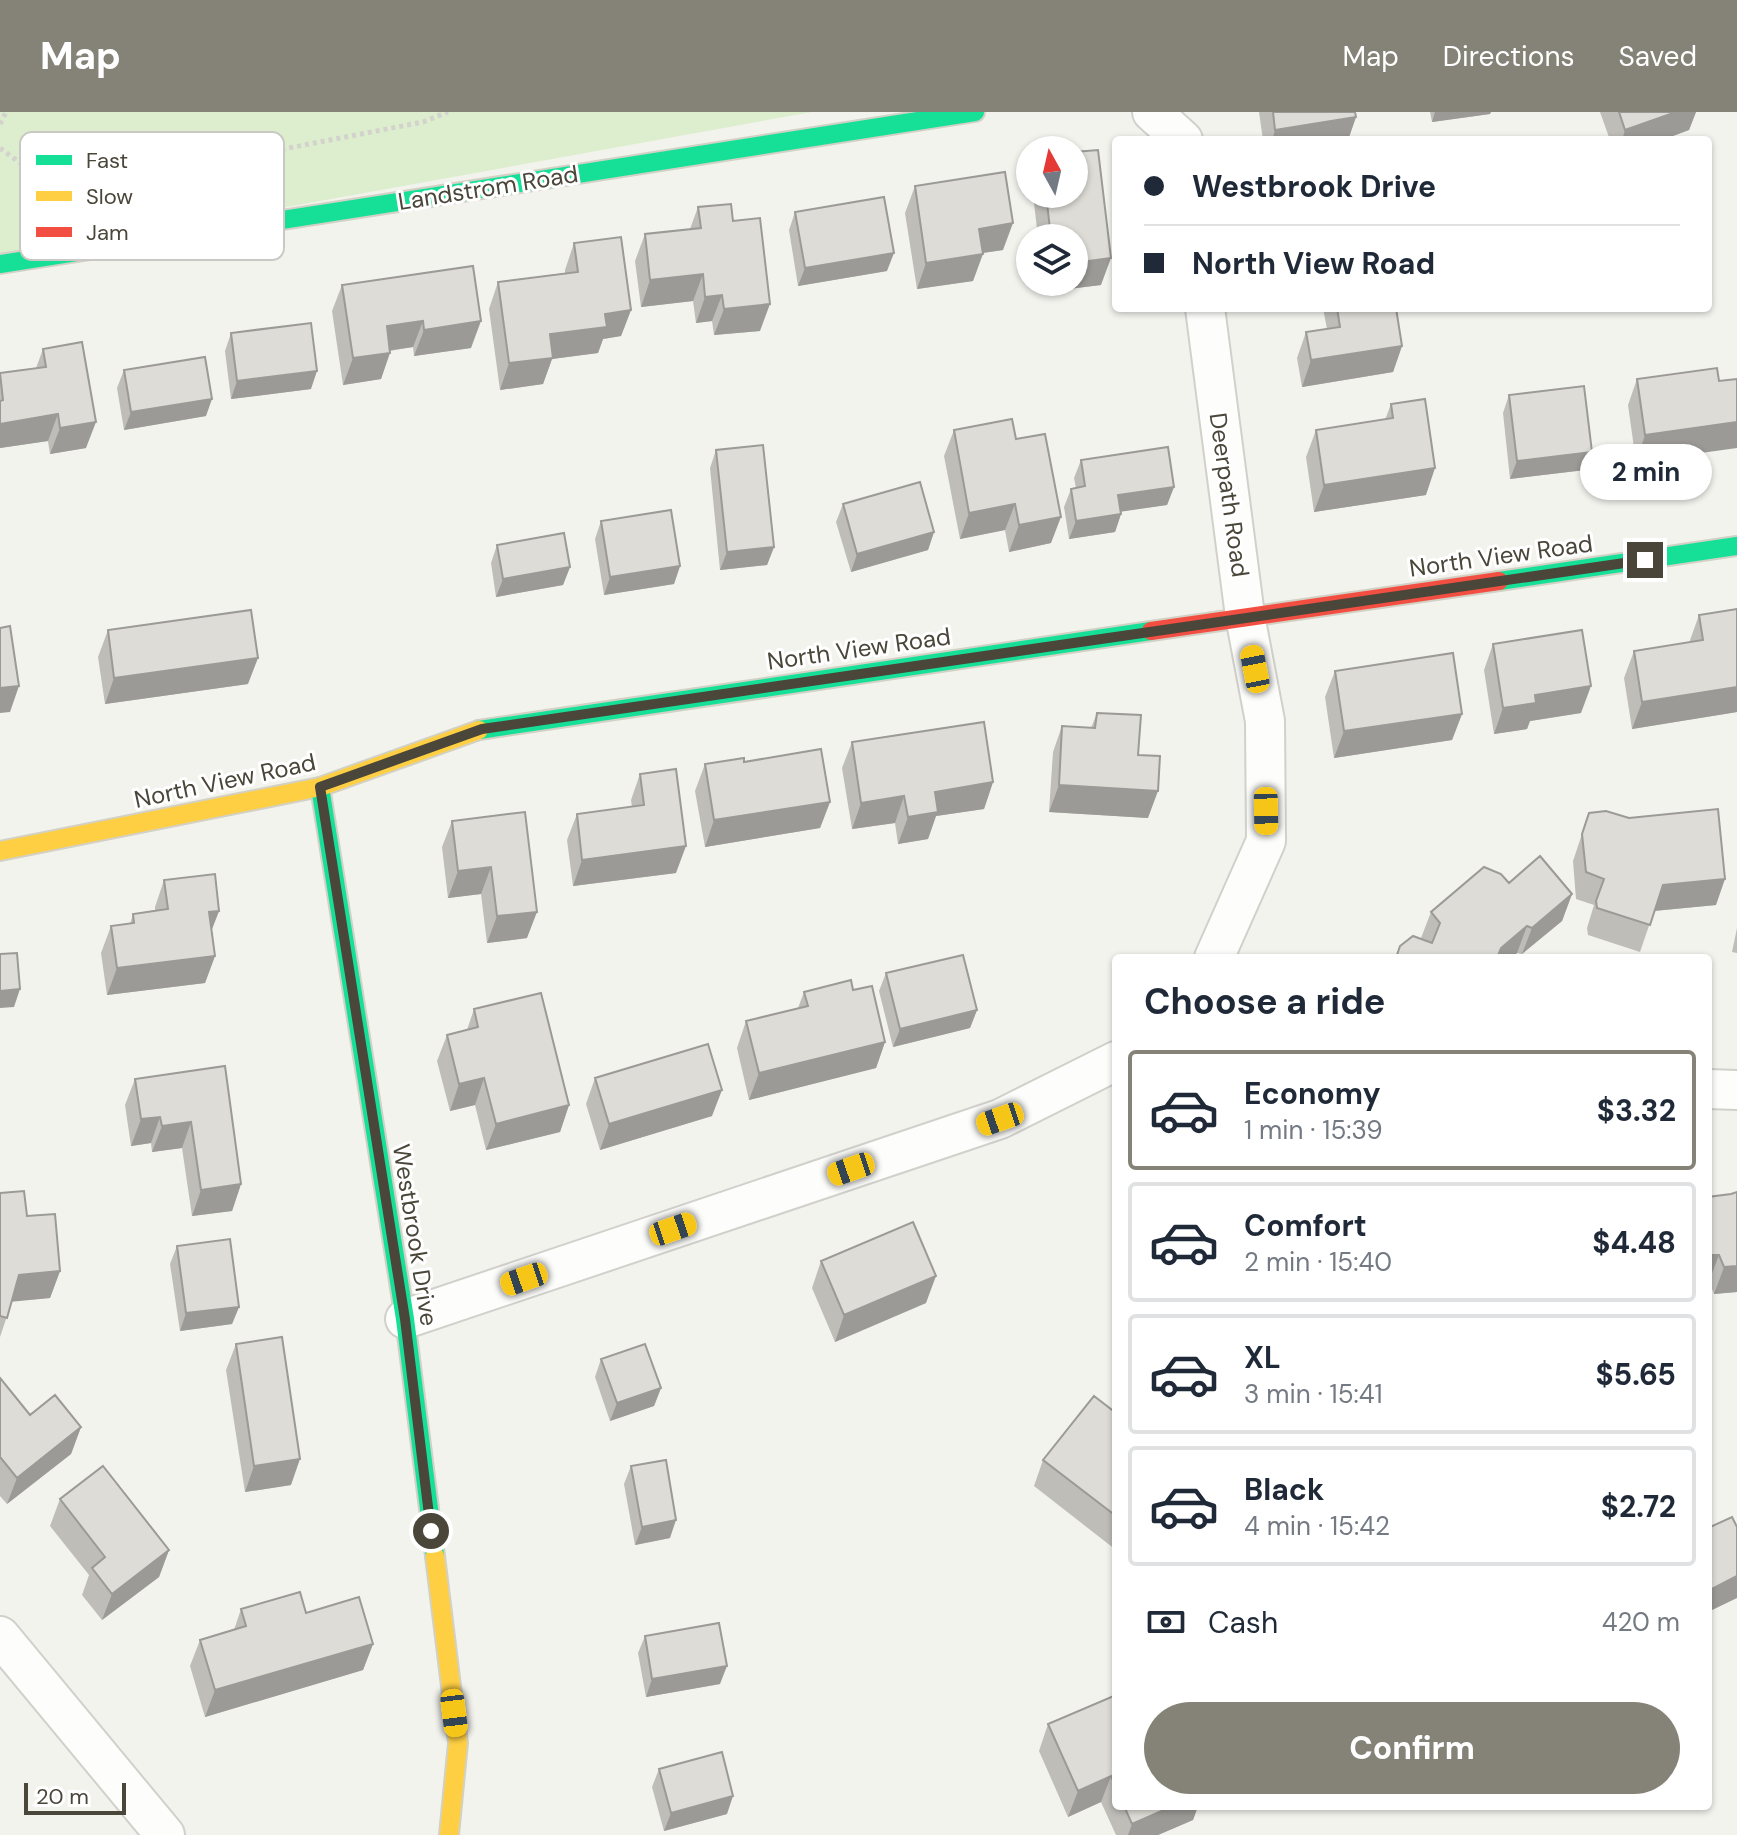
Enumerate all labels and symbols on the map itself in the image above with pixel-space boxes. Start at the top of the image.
legend [20,132,284,260]
north arrow [1016,136,1088,208]
text: Fast [86,146,128,175]
street label: Landstrom Road [396,158,580,217]
text: Slow [86,182,133,211]
text: Jam [86,218,129,247]
street label: Deerpath Road [1203,411,1256,579]
callout: 2 min [1579,444,1711,500]
street label: North View Road [1407,527,1595,584]
route end [1627,542,1663,578]
street label: North View Road [765,620,953,677]
car [1239,643,1271,695]
street label: North View Road [131,746,319,815]
car [1254,787,1278,835]
car [973,1100,1027,1138]
street label: Westbrook Drive [386,1142,445,1328]
car [824,1150,878,1188]
car [646,1210,700,1248]
car [497,1260,551,1298]
route start [413,1513,449,1549]
car [439,1688,469,1738]
scale bar [24,1779,126,1815]

